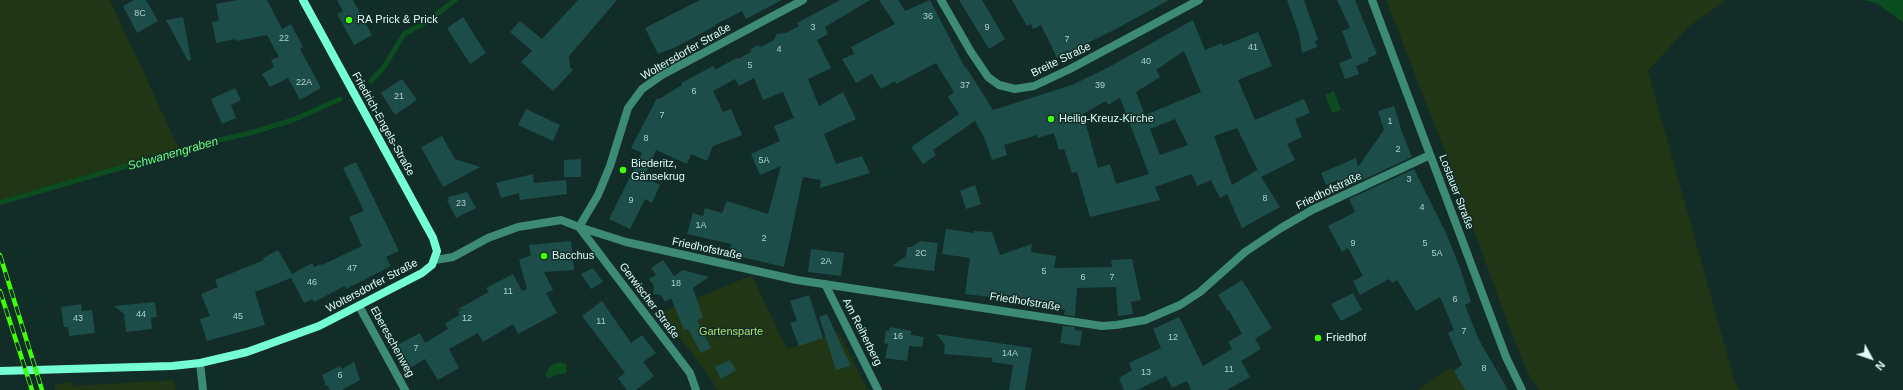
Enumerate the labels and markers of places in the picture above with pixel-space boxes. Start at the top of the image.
place label: RA Prick & Prick [357,13,438,27]
marker: RA Prick & Prick [344,15,354,25]
place label: Heilig-Kreuz-Kirche [1059,112,1154,126]
marker: Heilig-Kreuz-Kirche [1046,114,1056,124]
place label: Biederitz, Gänsekrug [631,157,685,183]
marker: Biederitz, Gänsekrug [618,165,628,175]
place label: Bacchus [552,249,594,263]
marker: Bacchus [539,251,549,261]
place label: Friedhof [1326,331,1366,345]
marker: Friedhof [1313,333,1323,343]

